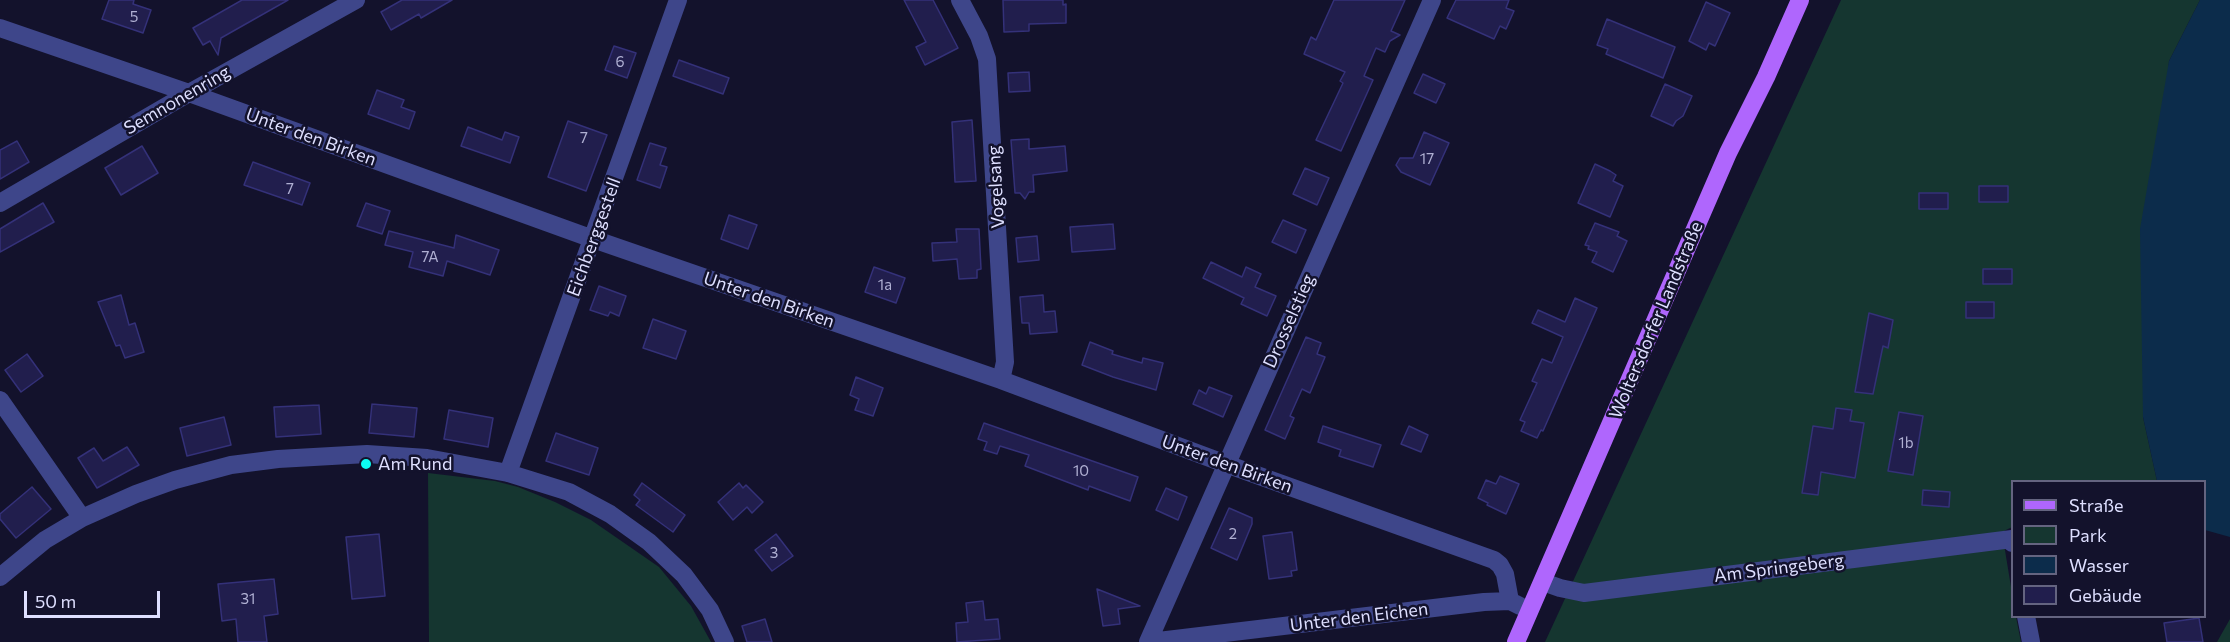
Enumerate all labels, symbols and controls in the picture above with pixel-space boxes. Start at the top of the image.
house number: 5 [130,8,138,26]
house number: 6 [615,53,625,71]
street label: Semnonenring [120,61,234,139]
street label: Unter den Birken [243,103,379,171]
house number: 7 [580,129,588,147]
street label: Vogelsang [983,145,1009,229]
house number: 17 [1420,150,1434,168]
street label: Eichberggestell [563,175,625,299]
house number: 7 [286,180,294,198]
street label: Woltersdorfer Landstraße [1605,218,1707,422]
house number: 7A [421,248,439,266]
street label: Unter den Birken [701,267,837,333]
street label: Drosselstieg [1259,271,1319,371]
house number: 1a [878,276,892,294]
street label: Unter den Birken [1159,430,1295,498]
house number: 1b [1898,434,1914,452]
place label: Am Rund [378,453,452,475]
marker: Am Rund [359,457,373,471]
house number: 10 [1073,462,1089,480]
legend [2011,480,2206,618]
text: Straße [2069,494,2124,516]
text: Park [2069,524,2107,546]
house number: 2 [1229,525,1237,543]
house number: 3 [770,544,778,562]
street label: Am Springeberg [1713,549,1845,587]
text: Wasser [2069,554,2129,576]
scale bar [27,579,164,617]
text: Gebäude [2069,584,2142,606]
text: 50 m [35,590,76,612]
house number: 31 [241,590,255,608]
street label: Unter den Eichen [1289,598,1429,636]

